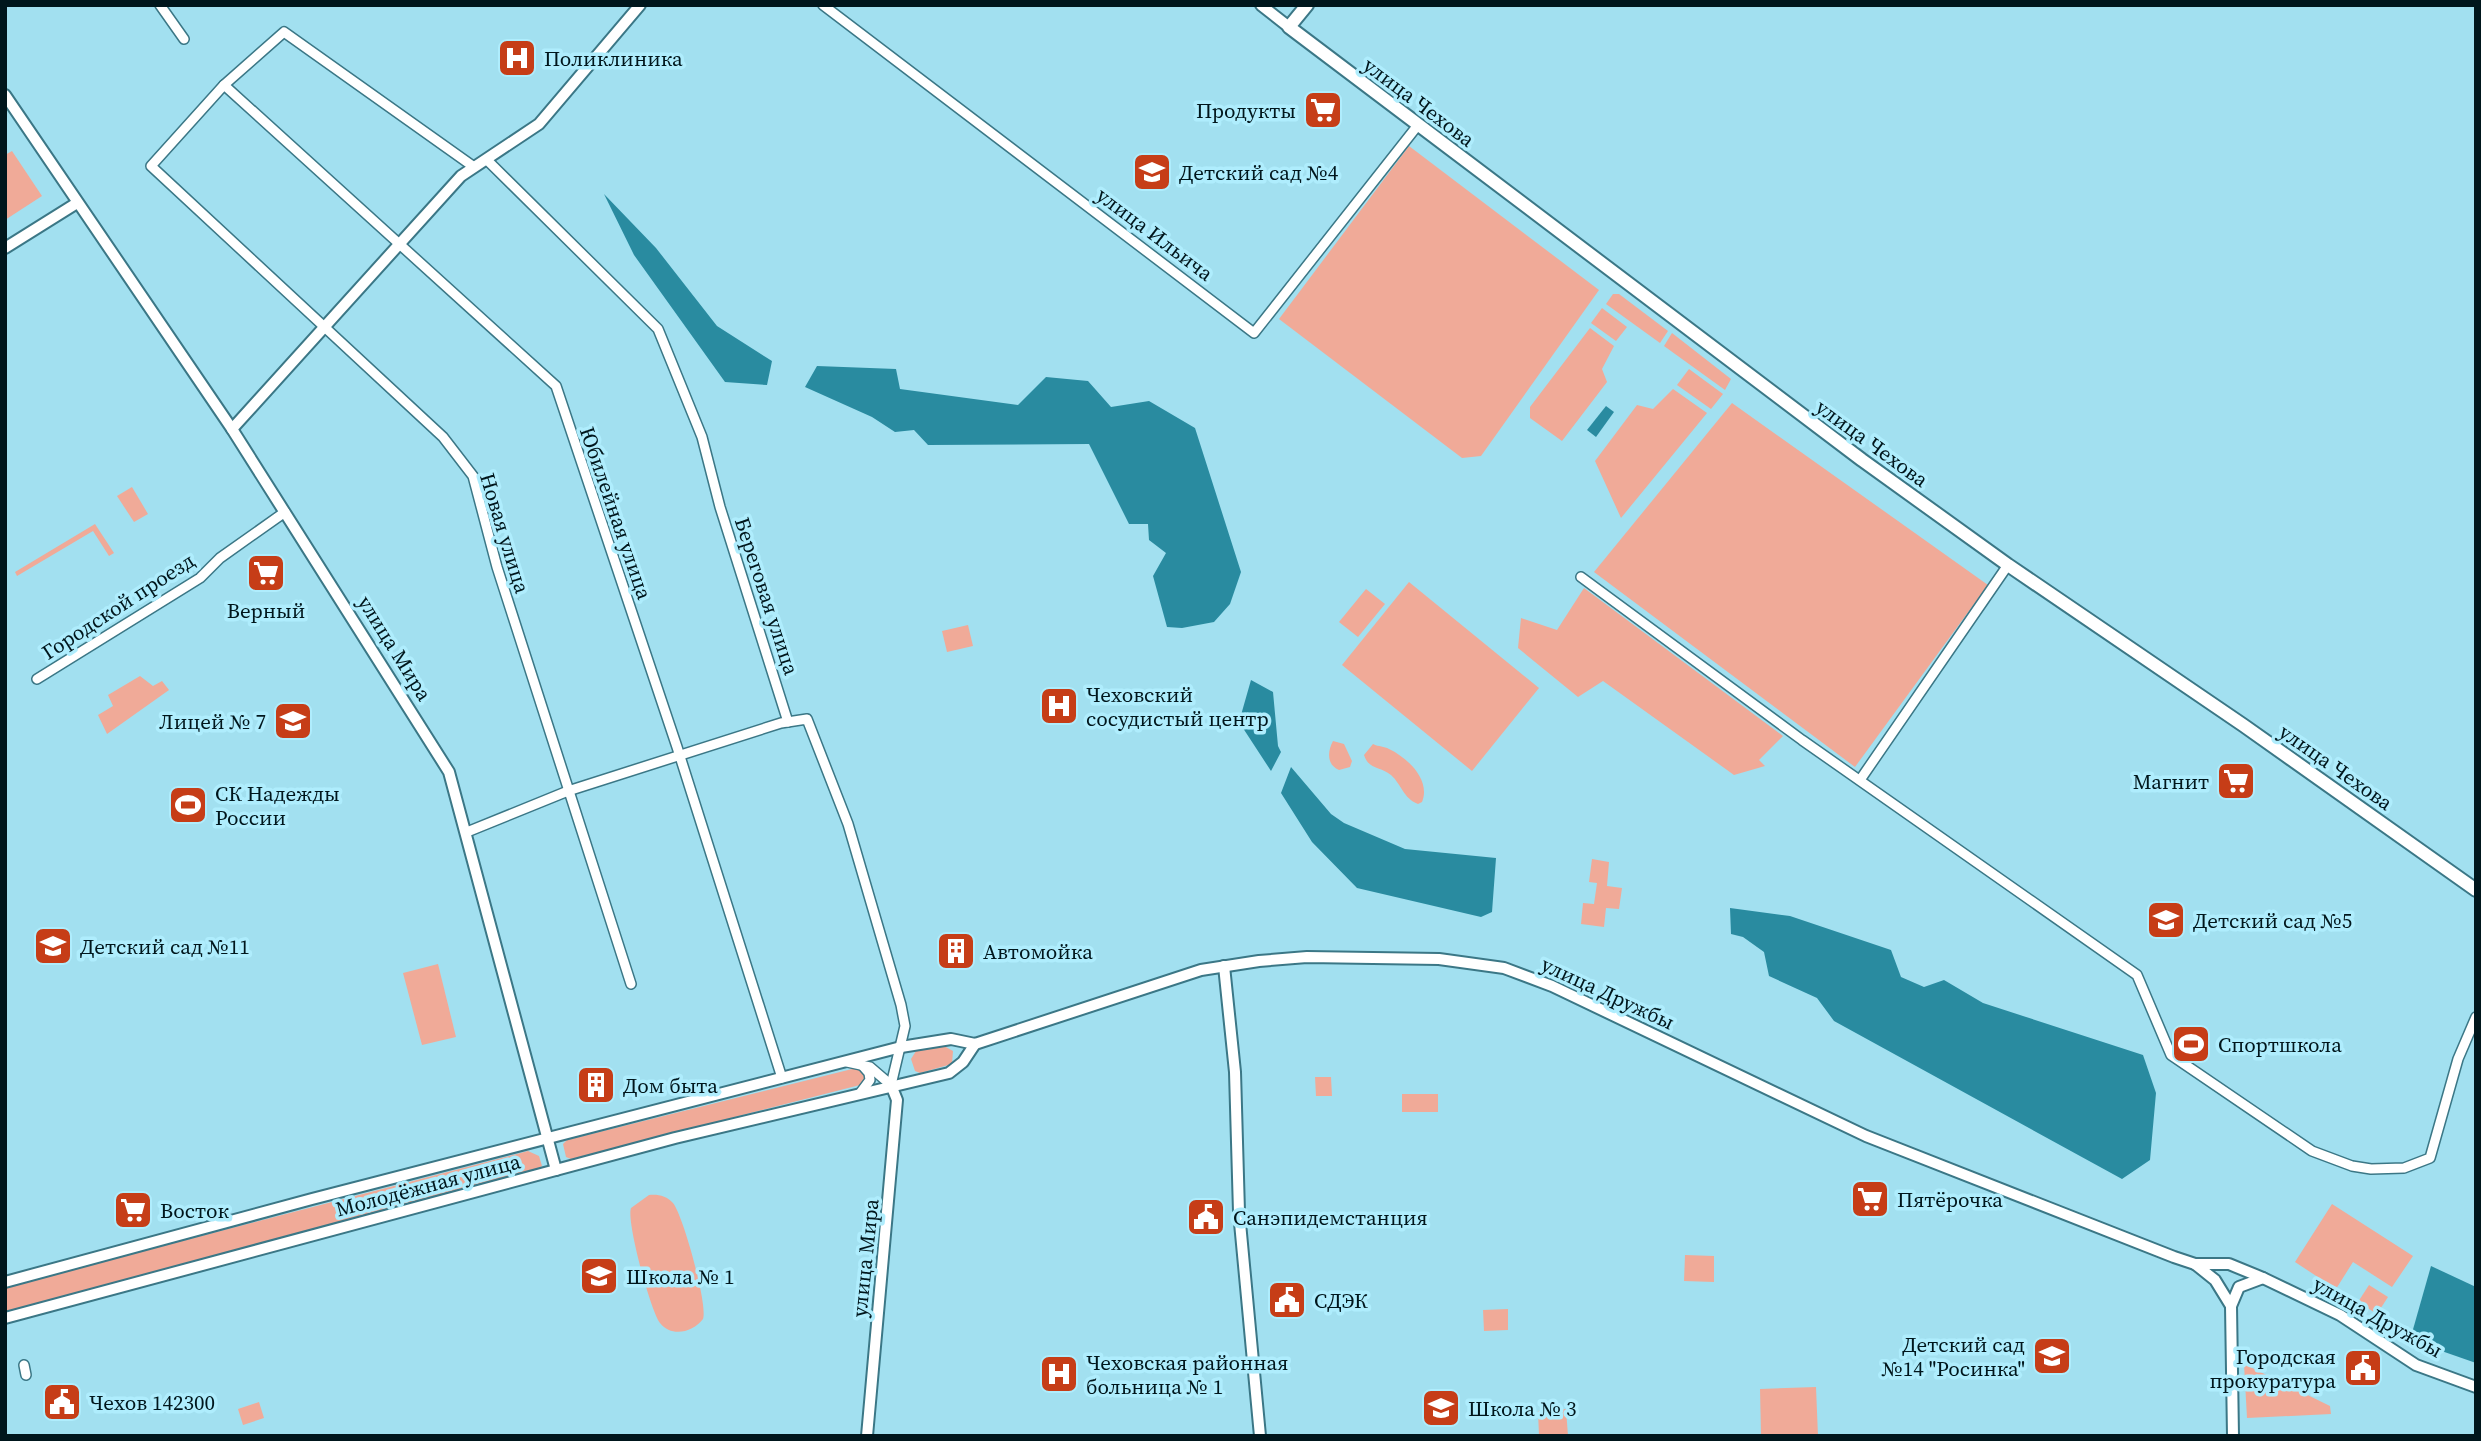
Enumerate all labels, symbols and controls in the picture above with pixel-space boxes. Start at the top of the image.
hospital icon: Поликлиника [496,37,538,79]
place label: Поликлиника [544,44,683,73]
street label: улица Чехова [1357,50,1481,154]
supermarket icon: Продукты [1302,89,1344,131]
place label: Продукты [1196,96,1296,125]
school or university icon: Детский сад №4 [1131,151,1173,193]
place label: Детский сад №4 [1179,158,1339,187]
street label: улица Ильича [1091,180,1220,288]
street label: улица Чехова [1810,392,1934,494]
street label: Юбилейная улица [573,423,659,604]
street label: Новая улица [473,469,537,597]
street label: Береговая улица [728,514,806,679]
street label: Городской проезд [36,546,200,666]
supermarket icon: Верный [245,552,287,594]
street label: улица Мира [351,590,439,706]
place label: Верный [227,596,305,625]
place label: Чеховский сосудистый центр [1086,680,1269,733]
hospital icon: Чеховский сосудистый центр [1038,685,1080,727]
school or university icon: Лицей № 7 [272,700,314,742]
place label: Лицей № 7 [159,707,266,736]
street label: улица Чехова [2273,717,2399,817]
supermarket icon: Магнит [2215,760,2257,802]
place label: Магнит [2133,767,2209,796]
place label: СК Надежды России [215,779,340,832]
sports icon: СК Надежды России [167,784,209,826]
school or university icon: Детский сад №5 [2145,899,2187,941]
place label: Детский сад №5 [2193,906,2352,935]
school or university icon: Детский сад №11 [32,925,74,967]
building icon: Автомойка [935,930,977,972]
place label: Детский сад №11 [80,932,250,961]
place label: Автомойка [983,937,1093,966]
street label: улица Дружбы [1537,949,1679,1037]
sports icon: Спортшкола [2170,1023,2212,1065]
place label: Спортшкола [2218,1030,2342,1059]
building icon: Дом быта [575,1064,617,1106]
place label: Дом быта [623,1071,718,1100]
street label: Молодёжная улица [332,1146,524,1224]
supermarket icon: Пятёрочка [1849,1178,1891,1220]
place label: Пятёрочка [1897,1185,2003,1214]
supermarket icon: Восток [112,1189,154,1231]
place label: Восток [160,1196,230,1225]
public building icon: Санэпидемстанция [1185,1196,1227,1238]
street label: улица Мира [844,1197,886,1319]
place label: Санэпидемстанция [1233,1203,1428,1232]
school or university icon: Школа № 1 [578,1255,620,1297]
place label: Школа № 1 [626,1262,735,1291]
street label: улица Дружбы [2308,1269,2448,1365]
public building icon: СДЭК [1266,1279,1308,1321]
place label: СДЭК [1314,1286,1368,1315]
place label: Детский сад №14 "Росинка" [1881,1330,2025,1383]
school or university icon: Детский сад №14 "Росинка" [2031,1335,2073,1377]
place label: Городская прокуратура [2209,1342,2336,1395]
public building icon: Городская прокуратура [2342,1347,2384,1389]
place label: Чеховская районная больница № 1 [1086,1348,1288,1401]
hospital icon: Чеховская районная больница № 1 [1038,1353,1080,1395]
public building icon: Чехов 142300 [41,1381,83,1423]
school or university icon: Школа № 3 [1420,1387,1462,1429]
place label: Чехов 142300 [89,1388,215,1417]
place label: Школа № 3 [1468,1394,1577,1423]

